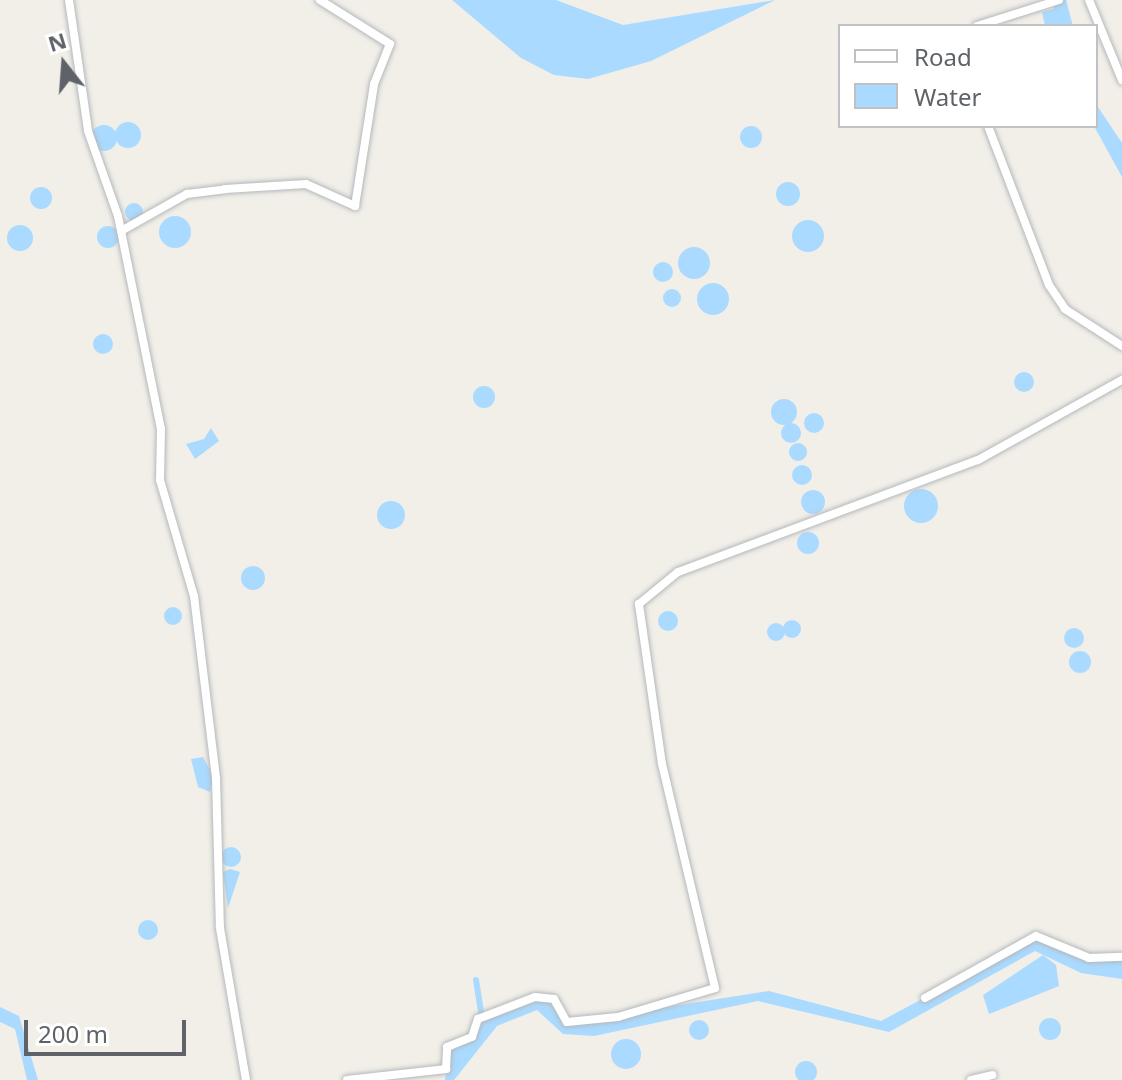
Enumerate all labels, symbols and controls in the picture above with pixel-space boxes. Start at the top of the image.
north arrow [24,24,104,104]
text: N [44,24,70,58]
legend [838,24,1098,128]
text: Road [914,40,972,73]
text: Water [914,80,981,113]
scale bar [28,1004,190,1054]
text: 200 m [38,1017,108,1050]

